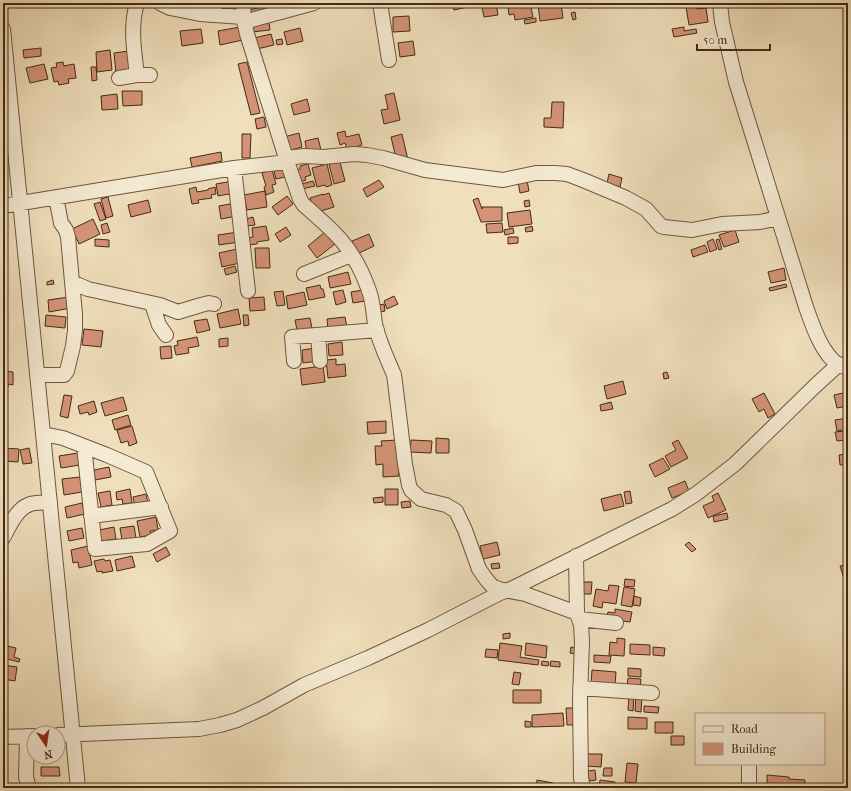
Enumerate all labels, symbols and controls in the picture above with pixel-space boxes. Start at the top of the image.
scale bar [697,26,770,52]
text: 50 m [703,33,727,47]
legend [695,713,825,765]
text: Road [731,722,758,736]
north arrow [26,725,66,765]
text: Building [731,742,776,756]
text: N [42,747,54,762]

